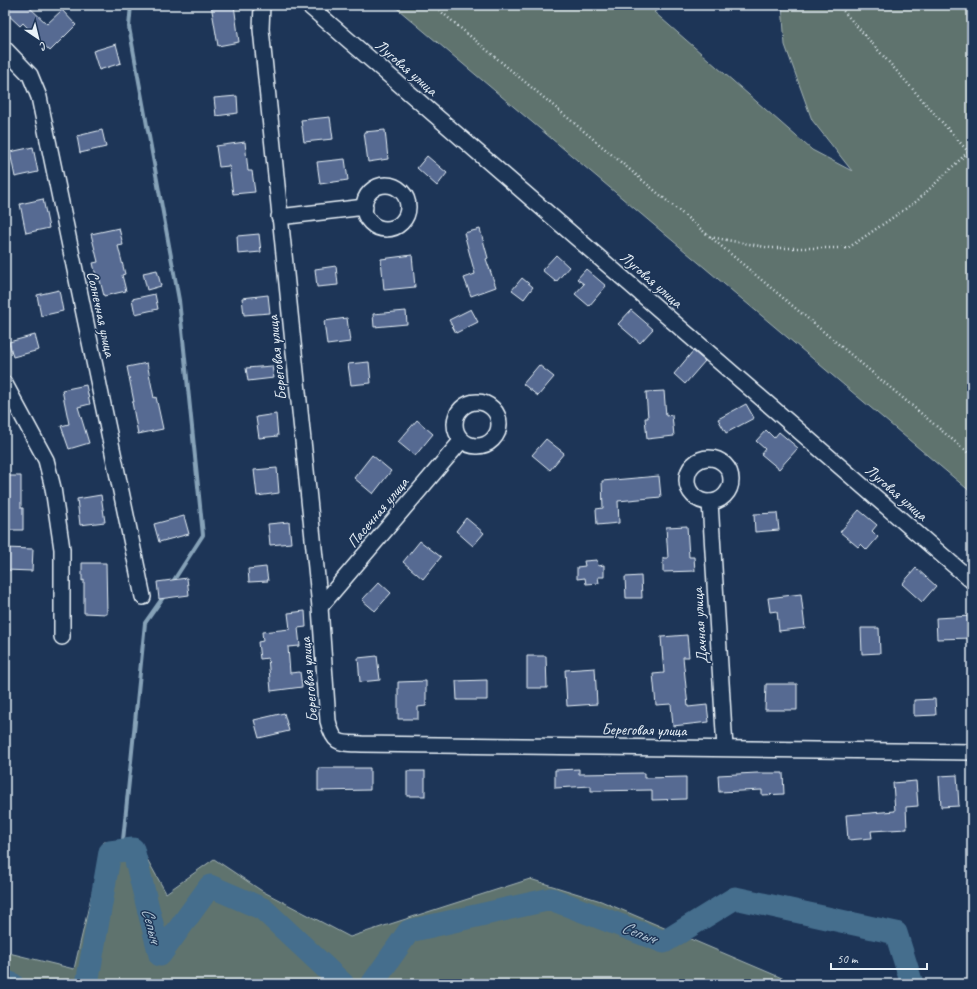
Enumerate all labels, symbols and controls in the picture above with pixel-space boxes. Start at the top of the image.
north arrow [18,18,58,58]
street label: Луговая улица [371,35,442,101]
text: С [36,39,50,54]
street label: Луговая улица [616,247,687,313]
street label: Солнечная улица [82,269,120,360]
street label: Береговая улица [262,313,291,401]
street label: Луговая улица [861,460,932,526]
street label: Пасечная улица [342,472,414,552]
street label: Дачная улица [687,586,713,665]
street label: Береговая улица [295,635,323,723]
street label: Береговая улица [601,719,688,741]
water label: Сепыч [137,906,167,948]
water label: Сепыч [619,916,662,950]
scale bar [831,945,927,971]
text: 50 m [837,951,859,967]

